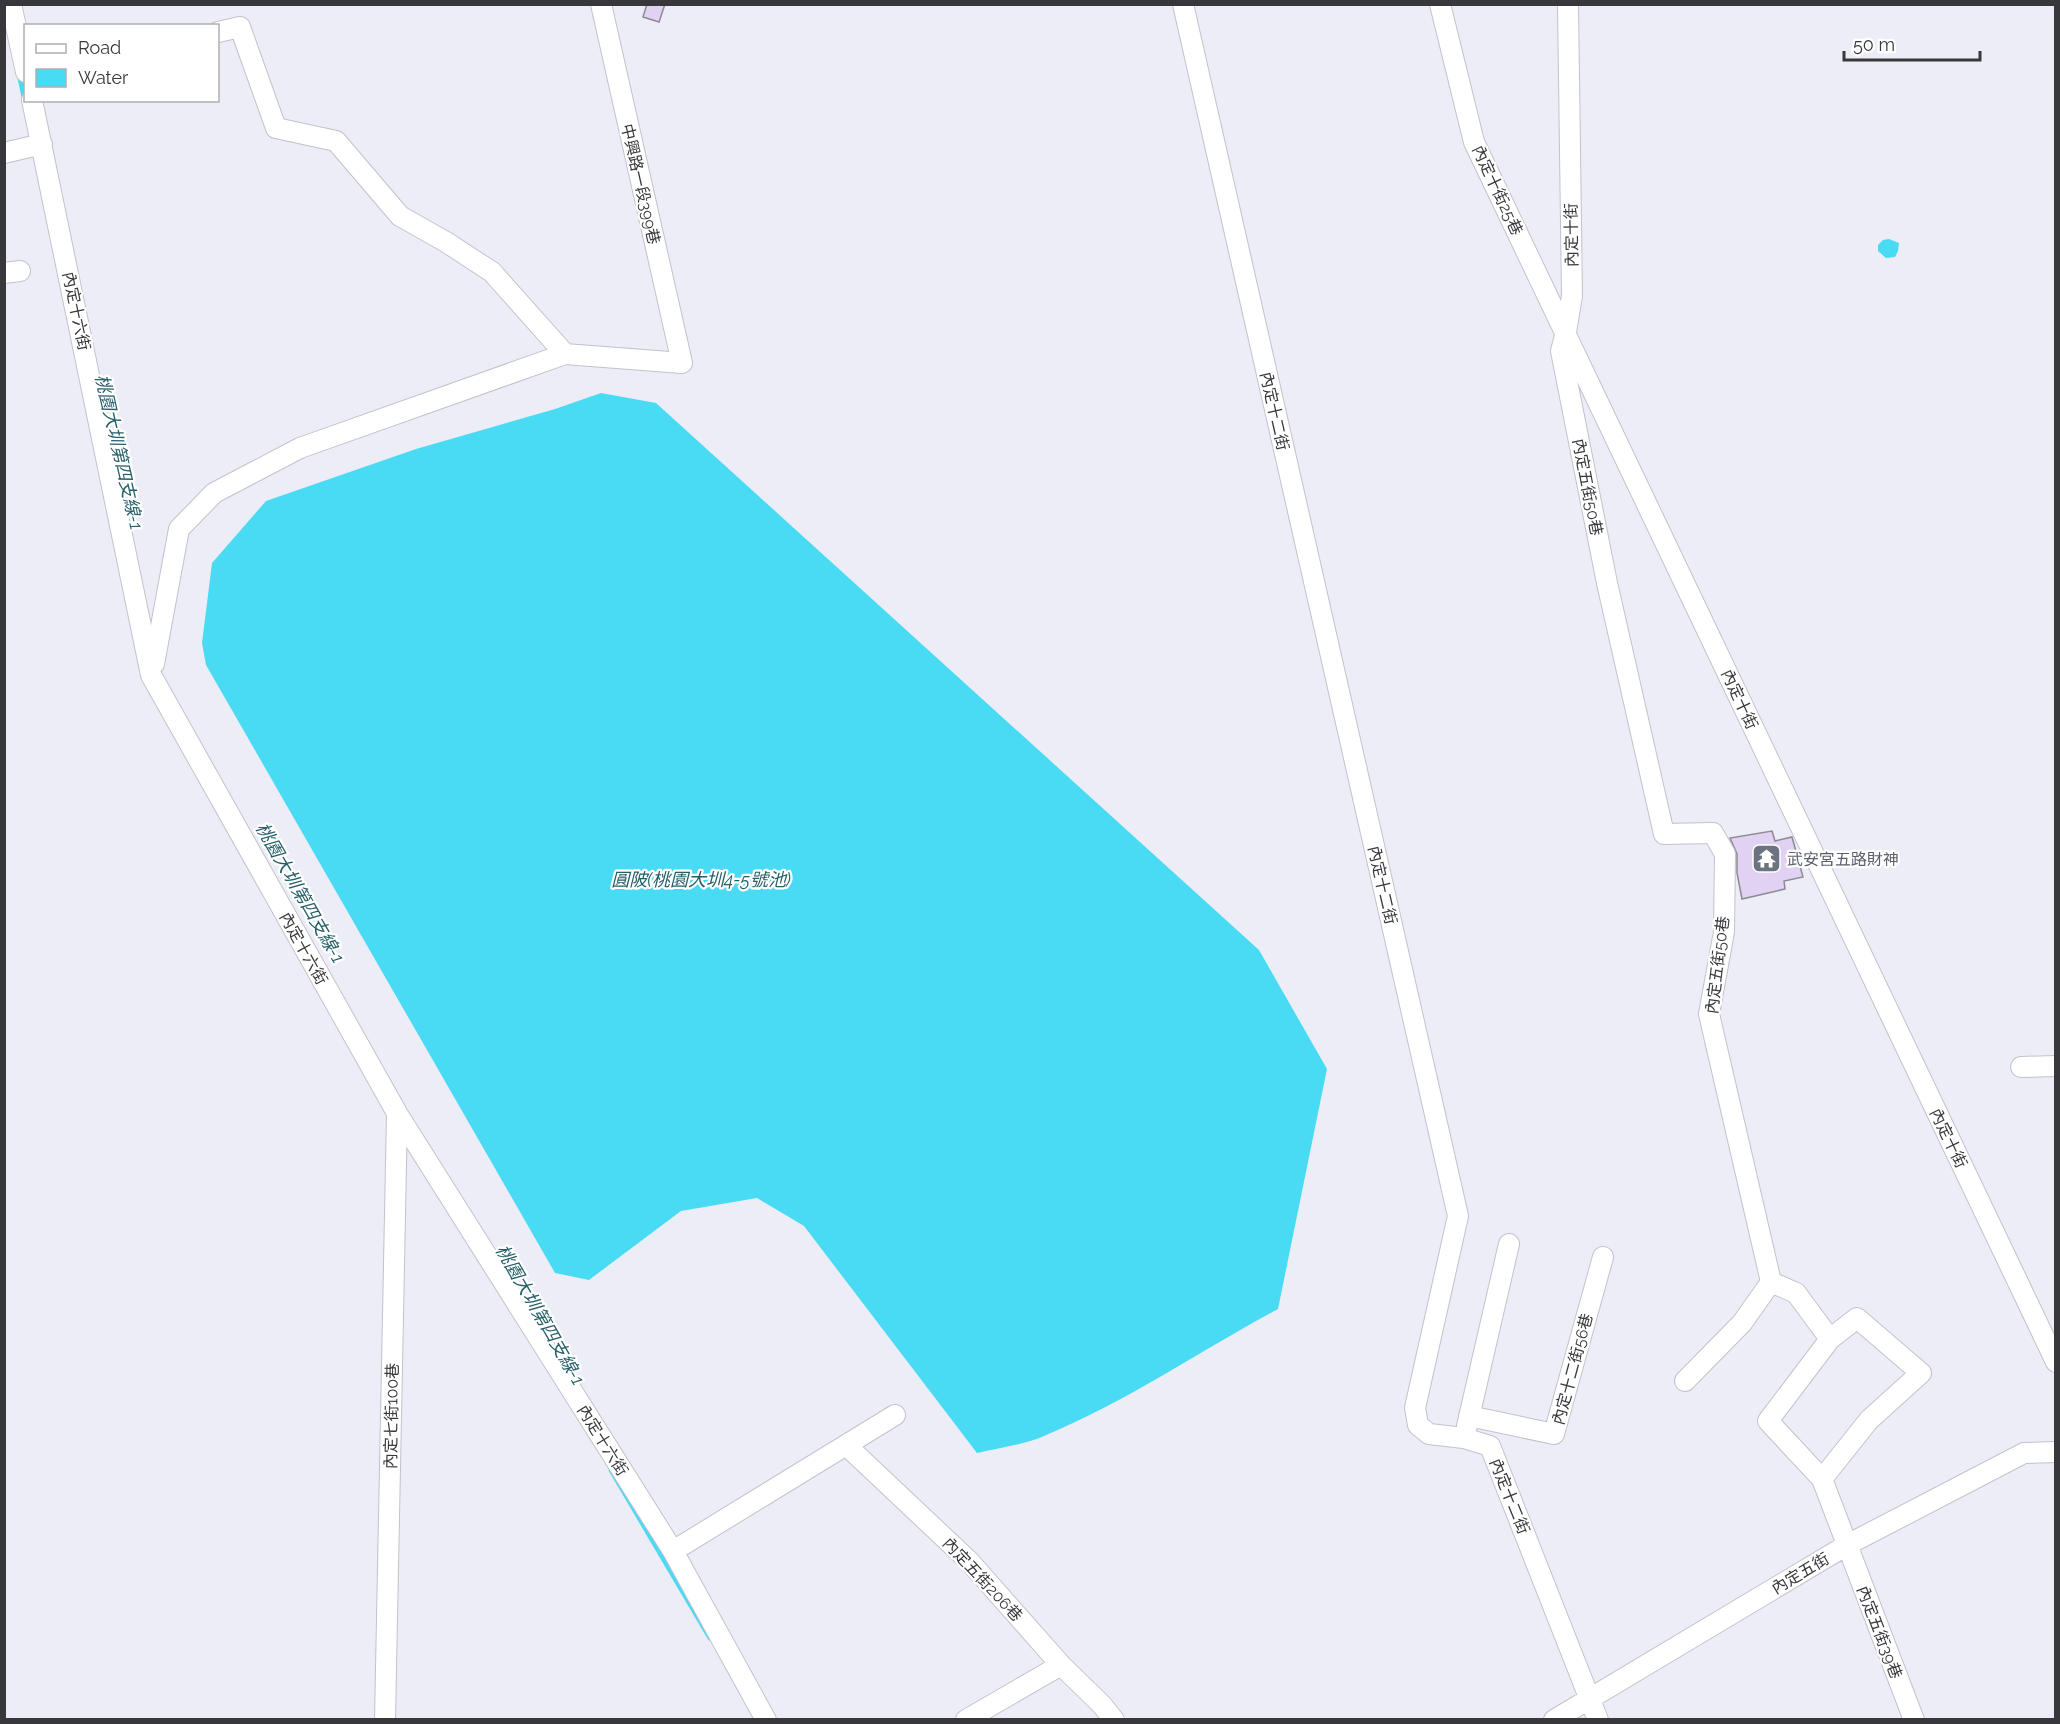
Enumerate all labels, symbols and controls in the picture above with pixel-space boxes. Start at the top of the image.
legend [24,24,219,102]
scale bar [1844,24,1980,62]
text: 50 m [1853,34,1895,55]
text: Road [78,37,121,58]
text: Water [78,67,129,88]
street label: 中興路一段399巷 [617,122,664,246]
street label: 內定十街25巷 [1468,142,1527,238]
street label: 內定十街 [1561,203,1582,267]
street label: 內定十六街 [59,270,94,352]
street label: 內定十二街 [1256,370,1293,452]
water label: 桃園大圳第四支線-1 [91,372,148,531]
street label: 內定五街50巷 [1569,437,1606,537]
street label: 內定十街 [1717,666,1762,732]
water label: 桃園大圳第四支線-1 [252,819,349,967]
temple icon: 武安宮五路財神 [1750,843,1782,875]
street label: 內定十二街 [1364,844,1401,926]
place label: 武安宮五路財神 [1787,850,1899,869]
water label: 圓陂(桃園大圳4-5號池) [611,869,791,890]
street label: 內定十六街 [276,909,331,988]
street label: 內定五街50巷 [1702,915,1733,1015]
street label: 內定十街 [1926,1105,1971,1171]
water label: 桃園大圳第四支線-1 [492,1241,589,1389]
street label: 內定十二街56巷 [1549,1311,1596,1427]
street label: 內定七街100巷 [381,1363,402,1469]
street label: 內定十六街 [573,1401,632,1479]
street label: 內定十二街 [1486,1456,1533,1537]
street label: 內定五街206巷 [939,1533,1026,1625]
street label: 內定五街 [1768,1549,1833,1598]
street label: 內定五街39巷 [1853,1583,1906,1681]

